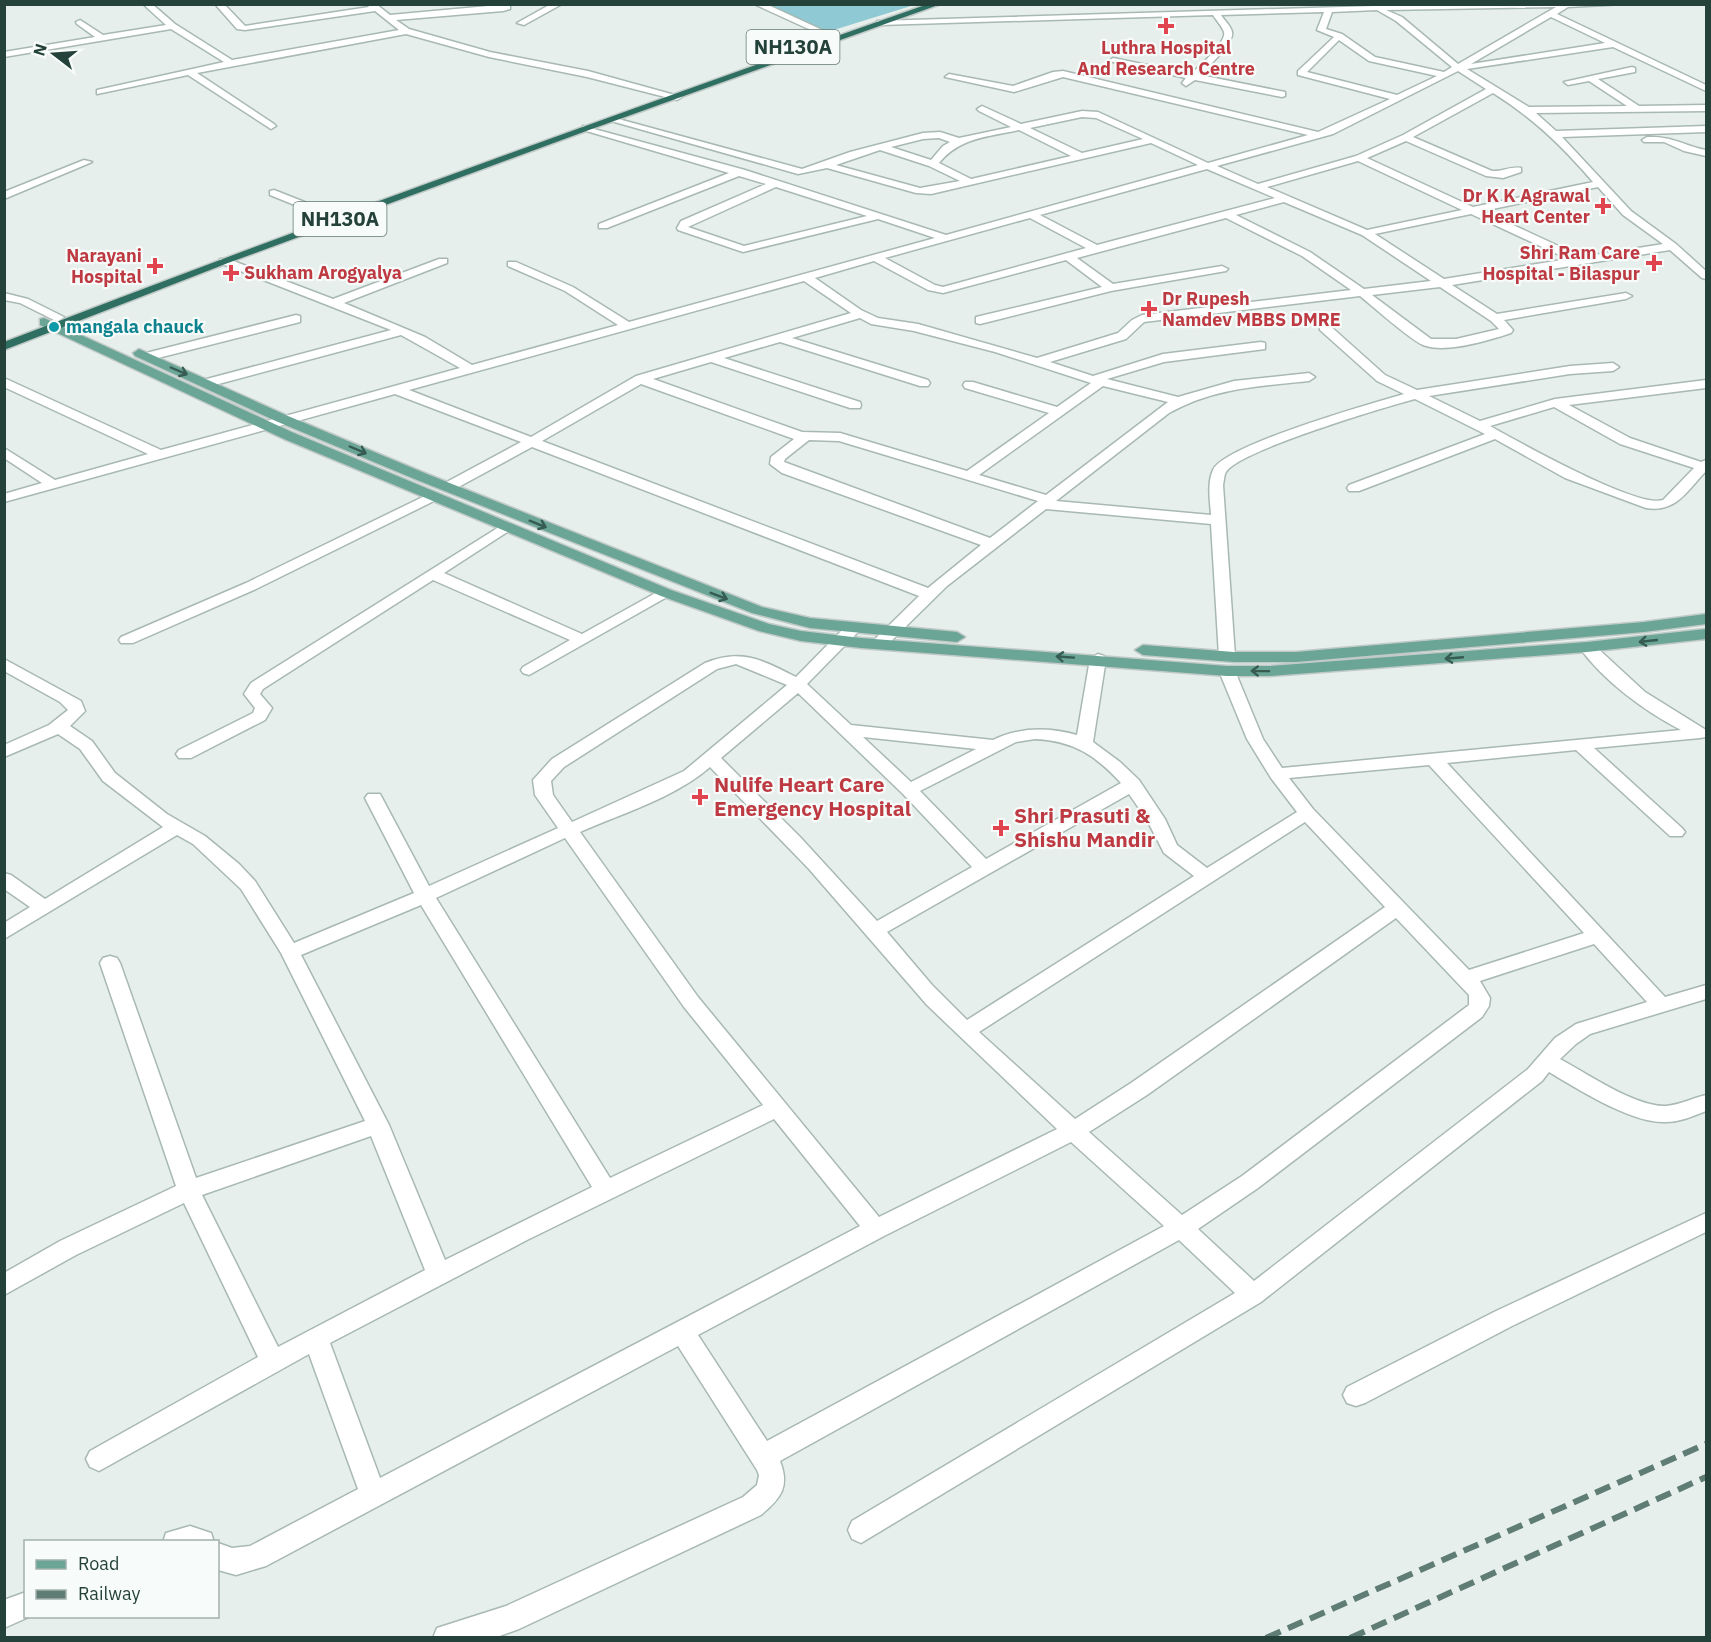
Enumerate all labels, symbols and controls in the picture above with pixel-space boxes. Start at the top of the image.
marker: Luthra Hospital And Research Centre [1157,17,1175,35]
north arrow [24,24,84,84]
road number: NH130A [746,30,840,64]
place label: Luthra Hospital And Research Centre [1077,36,1255,80]
text: N [28,41,51,58]
place label: Dr K K Agrawal Heart Center [1462,184,1591,228]
marker: Dr K K Agrawal Heart Center [1594,197,1612,215]
road number: NH130A [294,202,386,236]
place label: Shri Ram Care Hospital - Bilaspur [1482,241,1640,285]
place label: Narayani Hospital [66,244,143,288]
marker: Shri Ram Care Hospital - Bilaspur [1645,254,1663,272]
marker: Narayani Hospital [146,257,164,275]
place label: Sukham Arogyalya [244,261,402,284]
marker: Sukham Arogyalya [222,264,240,282]
place label: Dr Rupesh Namdev MBBS DMRE [1162,287,1341,331]
marker: Dr Rupesh Namdev MBBS DMRE [1140,300,1158,318]
place label: mangala chauck [66,315,204,338]
marker: mangala chauck [47,320,61,334]
one-way arrow [170,366,188,377]
one-way arrow [348,445,366,456]
one-way arrow [529,519,547,530]
one-way arrow [709,592,728,603]
one-way arrow [1639,636,1659,647]
one-way arrow [1056,651,1076,662]
one-way arrow [1445,653,1465,664]
one-way arrow [1250,665,1270,677]
place label: Nulife Heart Care Emergency Hospital [714,770,911,822]
marker: Nulife Heart Care Emergency Hospital [691,788,709,806]
place label: Shri Prasuti & Shishu Mandir [1014,801,1156,853]
marker: Shri Prasuti & Shishu Mandir [992,819,1010,837]
legend [24,1540,219,1618]
text: Road [78,1552,119,1575]
text: Railway [78,1582,140,1605]

